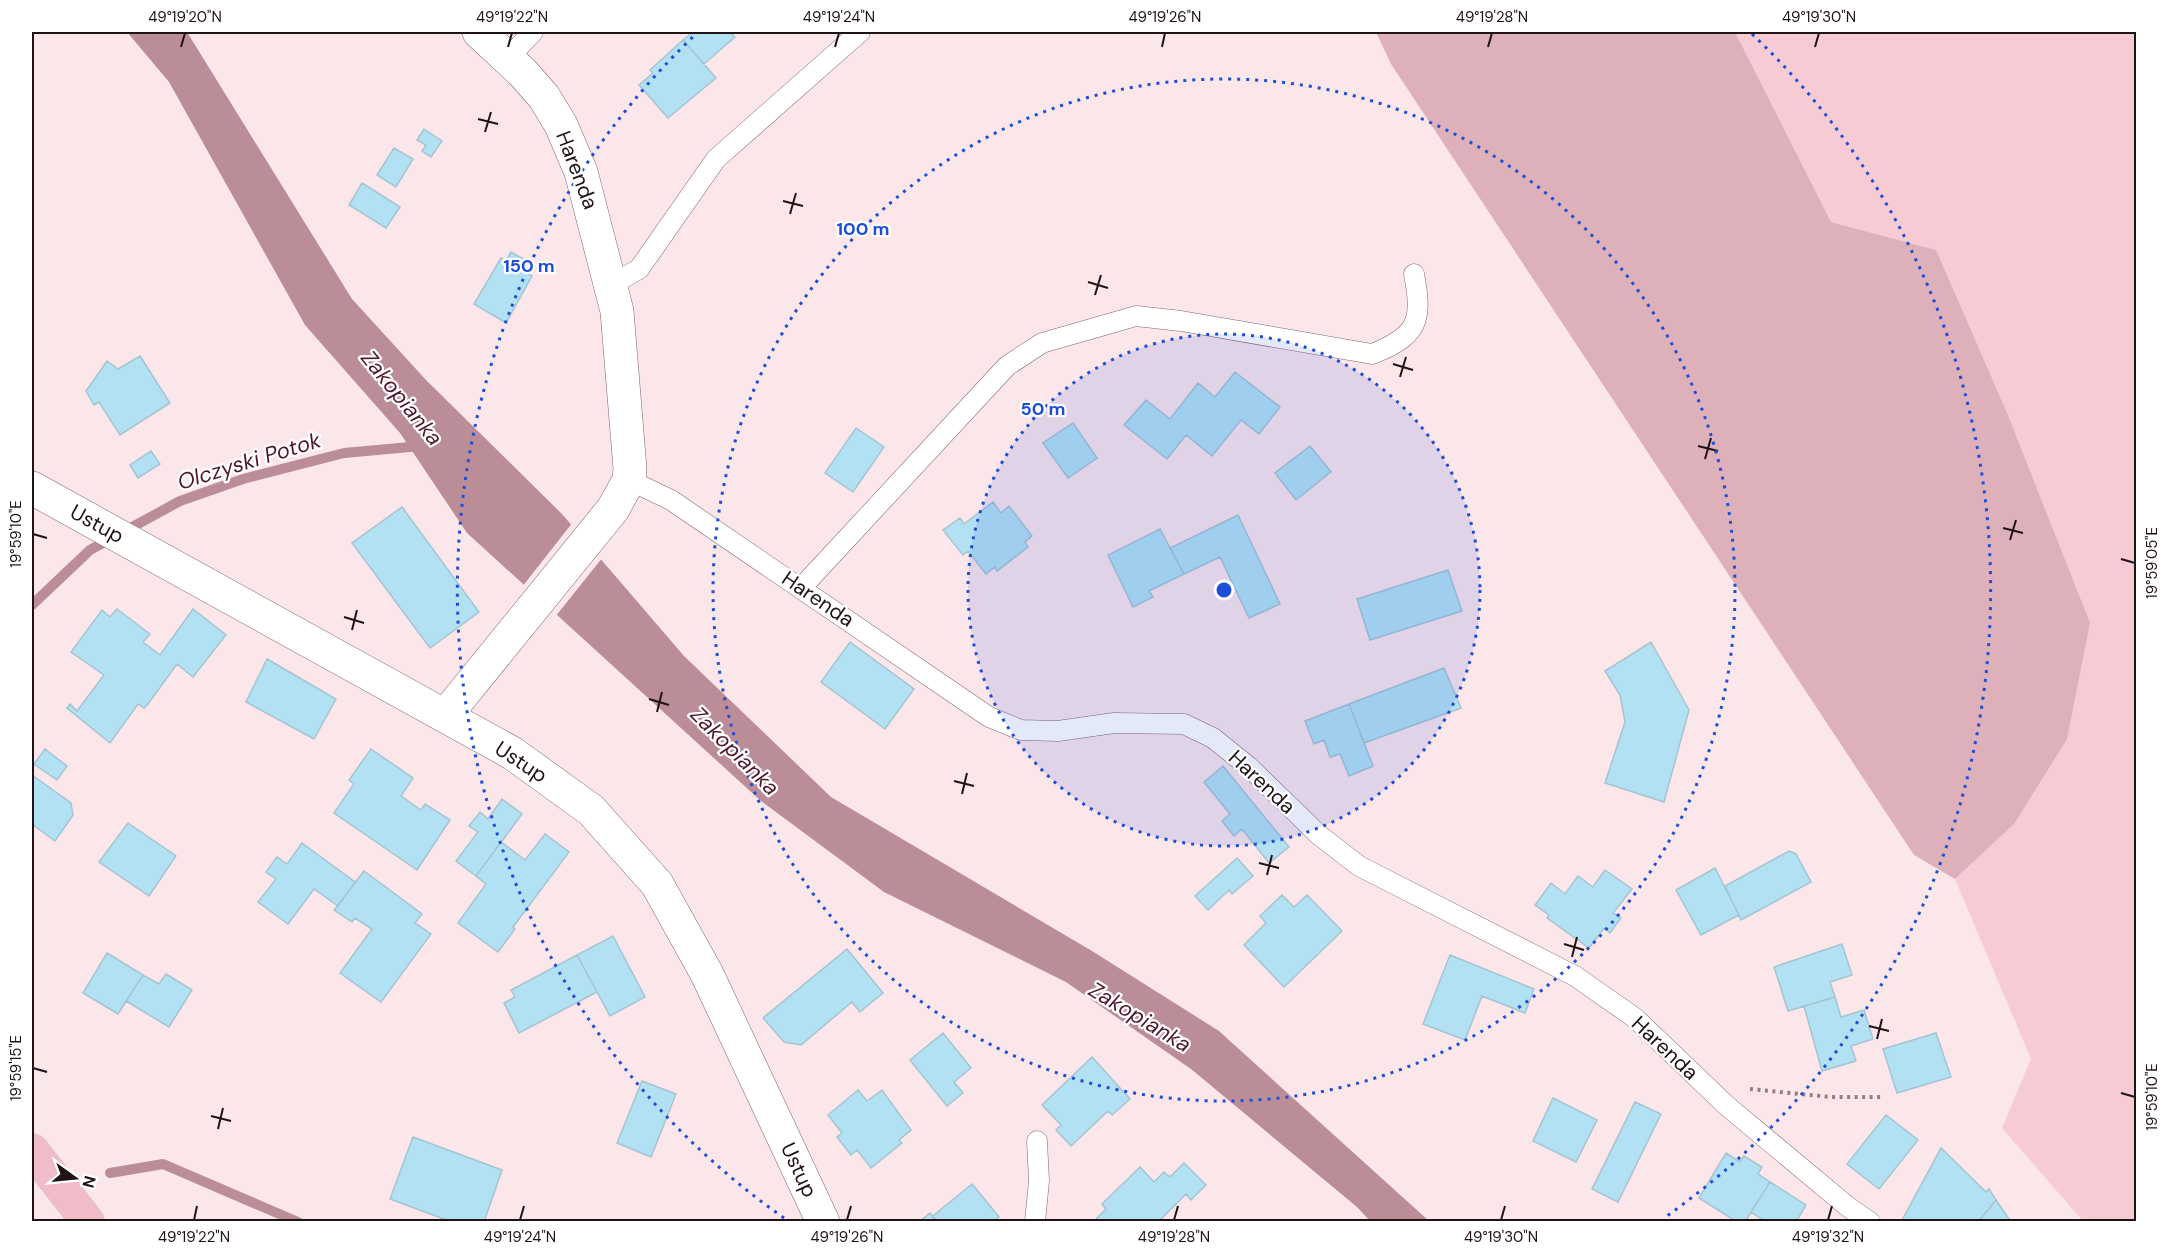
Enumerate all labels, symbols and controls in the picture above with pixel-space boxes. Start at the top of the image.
text: 49°19'20"N [148,7,222,27]
text: 49°19'22"N [476,7,548,27]
text: 49°19'24"N [803,7,875,27]
text: 49°19'26"N [1129,7,1201,27]
text: 49°19'28"N [1456,7,1528,27]
text: 49°19'30"N [1782,7,1856,27]
street label: Harenda [549,127,605,213]
text: 100 m [836,217,890,241]
text: 150 m [503,254,555,278]
water label: Zakopianka [355,344,449,452]
text: 50 m [1020,397,1066,421]
water label: Olczyski Potok [174,425,325,497]
street label: Ustup [65,498,129,550]
text: 19°59'10"E [6,500,26,568]
text: 19°59'05"E [2142,527,2162,599]
street label: Harenda [776,565,860,633]
centre of rings [1214,580,1234,600]
water label: Zakopianka [684,700,786,802]
street label: Ustup [489,735,553,789]
street label: Harenda [1223,744,1301,820]
water label: Zakopianka [1083,975,1197,1059]
street label: Harenda [1626,1010,1704,1086]
text: 19°59'15"E [6,1035,26,1101]
text: 19°59'10"E [2142,1063,2162,1131]
street label: Ustup [774,1138,824,1202]
north arrow [45,1148,105,1208]
text: N [77,1173,101,1190]
text: 49°19'22"N [158,1227,230,1247]
text: 49°19'24"N [484,1227,556,1247]
text: 49°19'26"N [811,1227,883,1247]
text: 49°19'28"N [1138,1227,1210,1247]
text: 49°19'30"N [1464,1227,1538,1247]
text: 49°19'32"N [1792,1227,1864,1247]

